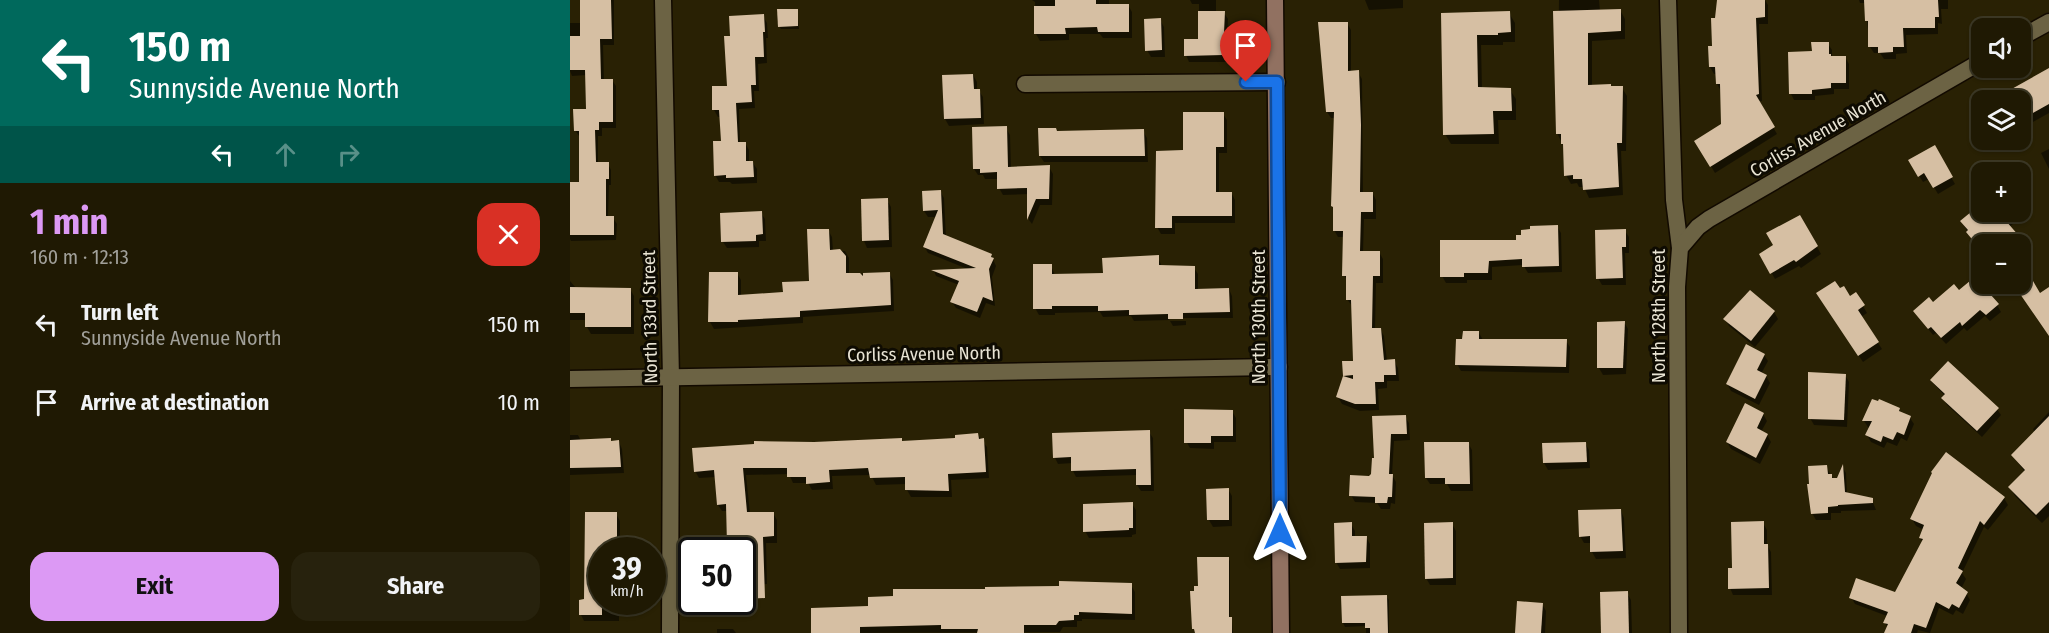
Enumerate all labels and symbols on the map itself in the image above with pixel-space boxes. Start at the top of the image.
pin [1220,20,1271,82]
street label: Corliss Avenue North [1746,86,1890,182]
street label: North 128th Street [1648,249,1670,383]
street label: North 133rd Street [638,250,662,384]
street label: North 130th Street [1248,250,1270,384]
street label: Corliss Avenue North [847,342,1001,366]
position arrow [1248,500,1312,564]
speed limit sign: 50 [678,537,756,615]

